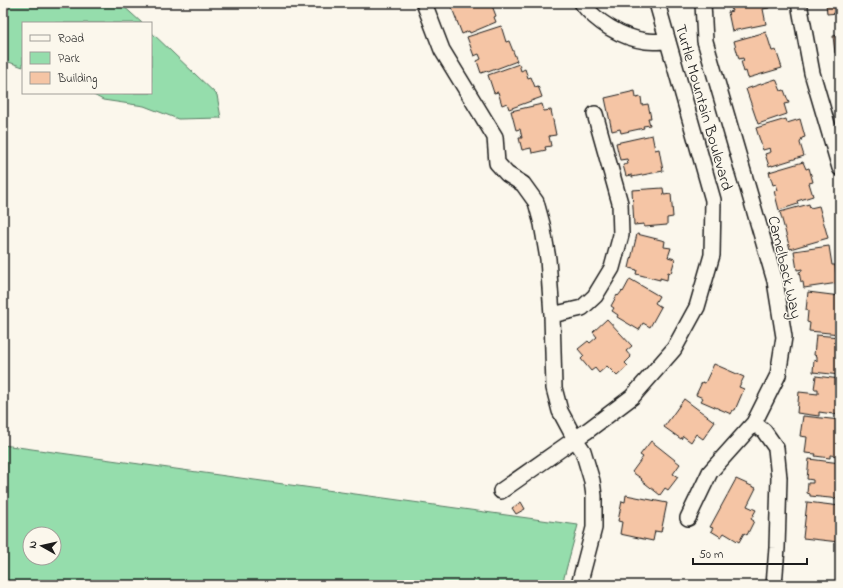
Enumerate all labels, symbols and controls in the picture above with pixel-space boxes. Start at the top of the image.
legend [22,22,152,94]
street label: Turtle Mountain Boulevard [668,22,738,194]
text: Road [58,30,84,48]
text: Park [58,50,80,68]
text: Building [57,70,97,89]
street label: Camelback Way [761,214,808,321]
north arrow [22,526,62,566]
text: N [25,540,42,550]
scale bar [693,540,807,566]
text: 50 m [699,546,723,564]

